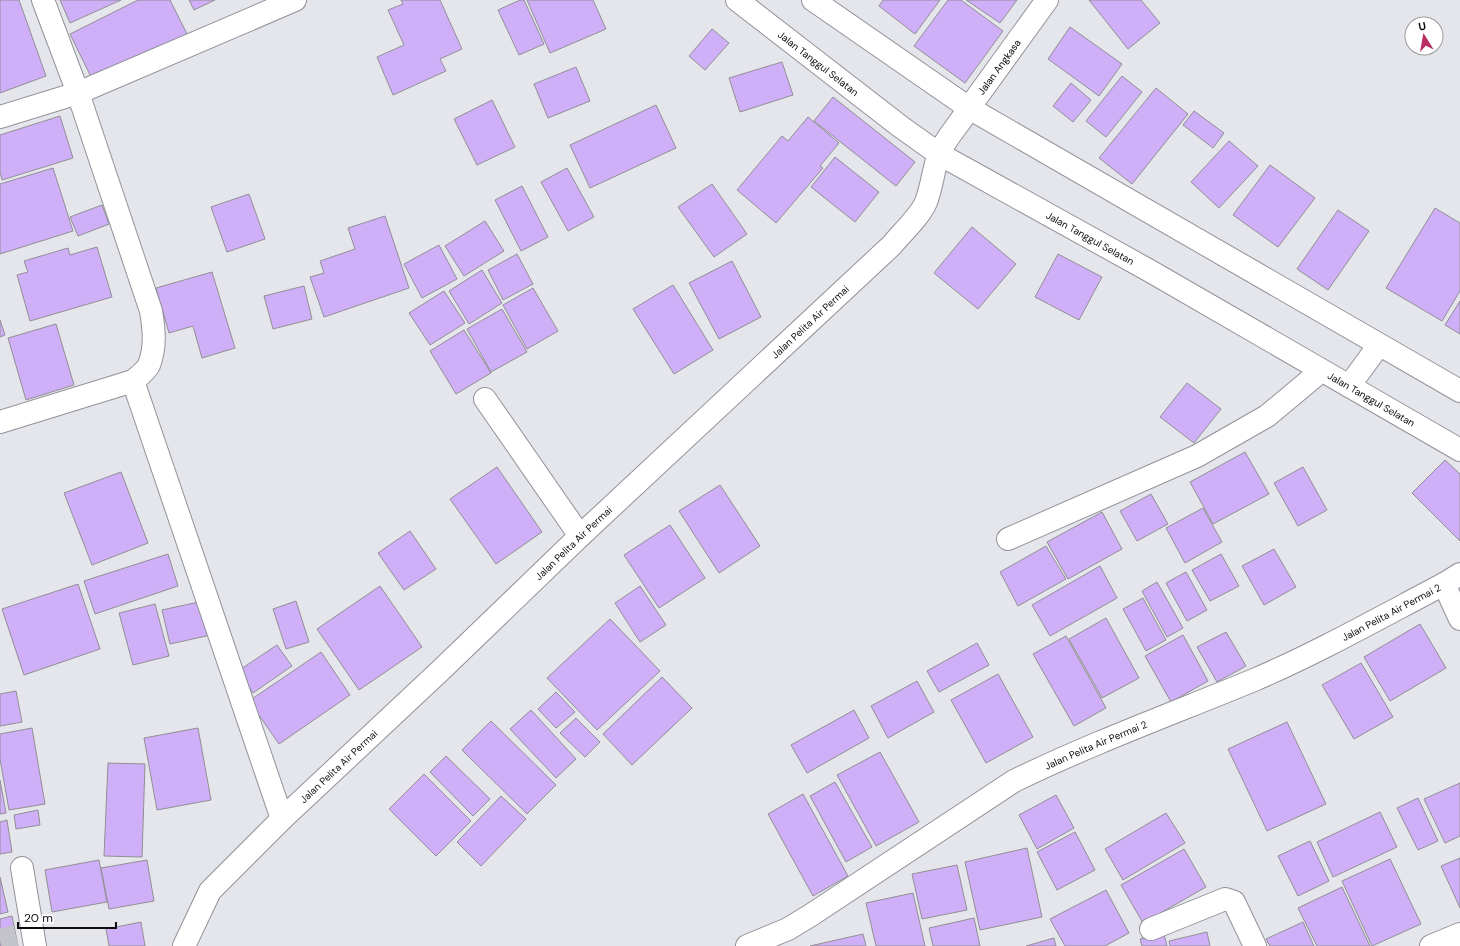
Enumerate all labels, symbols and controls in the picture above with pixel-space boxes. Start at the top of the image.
north arrow [1404,16,1444,56]
text: U [1417,19,1427,34]
street label: Jalan Tanggul Selatan [775,28,862,99]
street label: Jalan Angkasa [974,36,1023,97]
street label: Jalan Tanggul Selatan [1044,208,1137,268]
street label: Jalan Pelita Air Permai [768,282,851,361]
street label: Jalan Tanggul Selatan [1325,369,1418,429]
street label: Jalan Pelita Air Permai [532,503,615,583]
street label: Jalan Pelita Air Permai 2 [1339,580,1443,643]
street label: Jalan Pelita Air Permai 2 [1042,717,1149,772]
street label: Jalan Pelita Air Permai [297,727,380,806]
scale bar [18,904,116,930]
text: 20 m [24,910,53,926]

